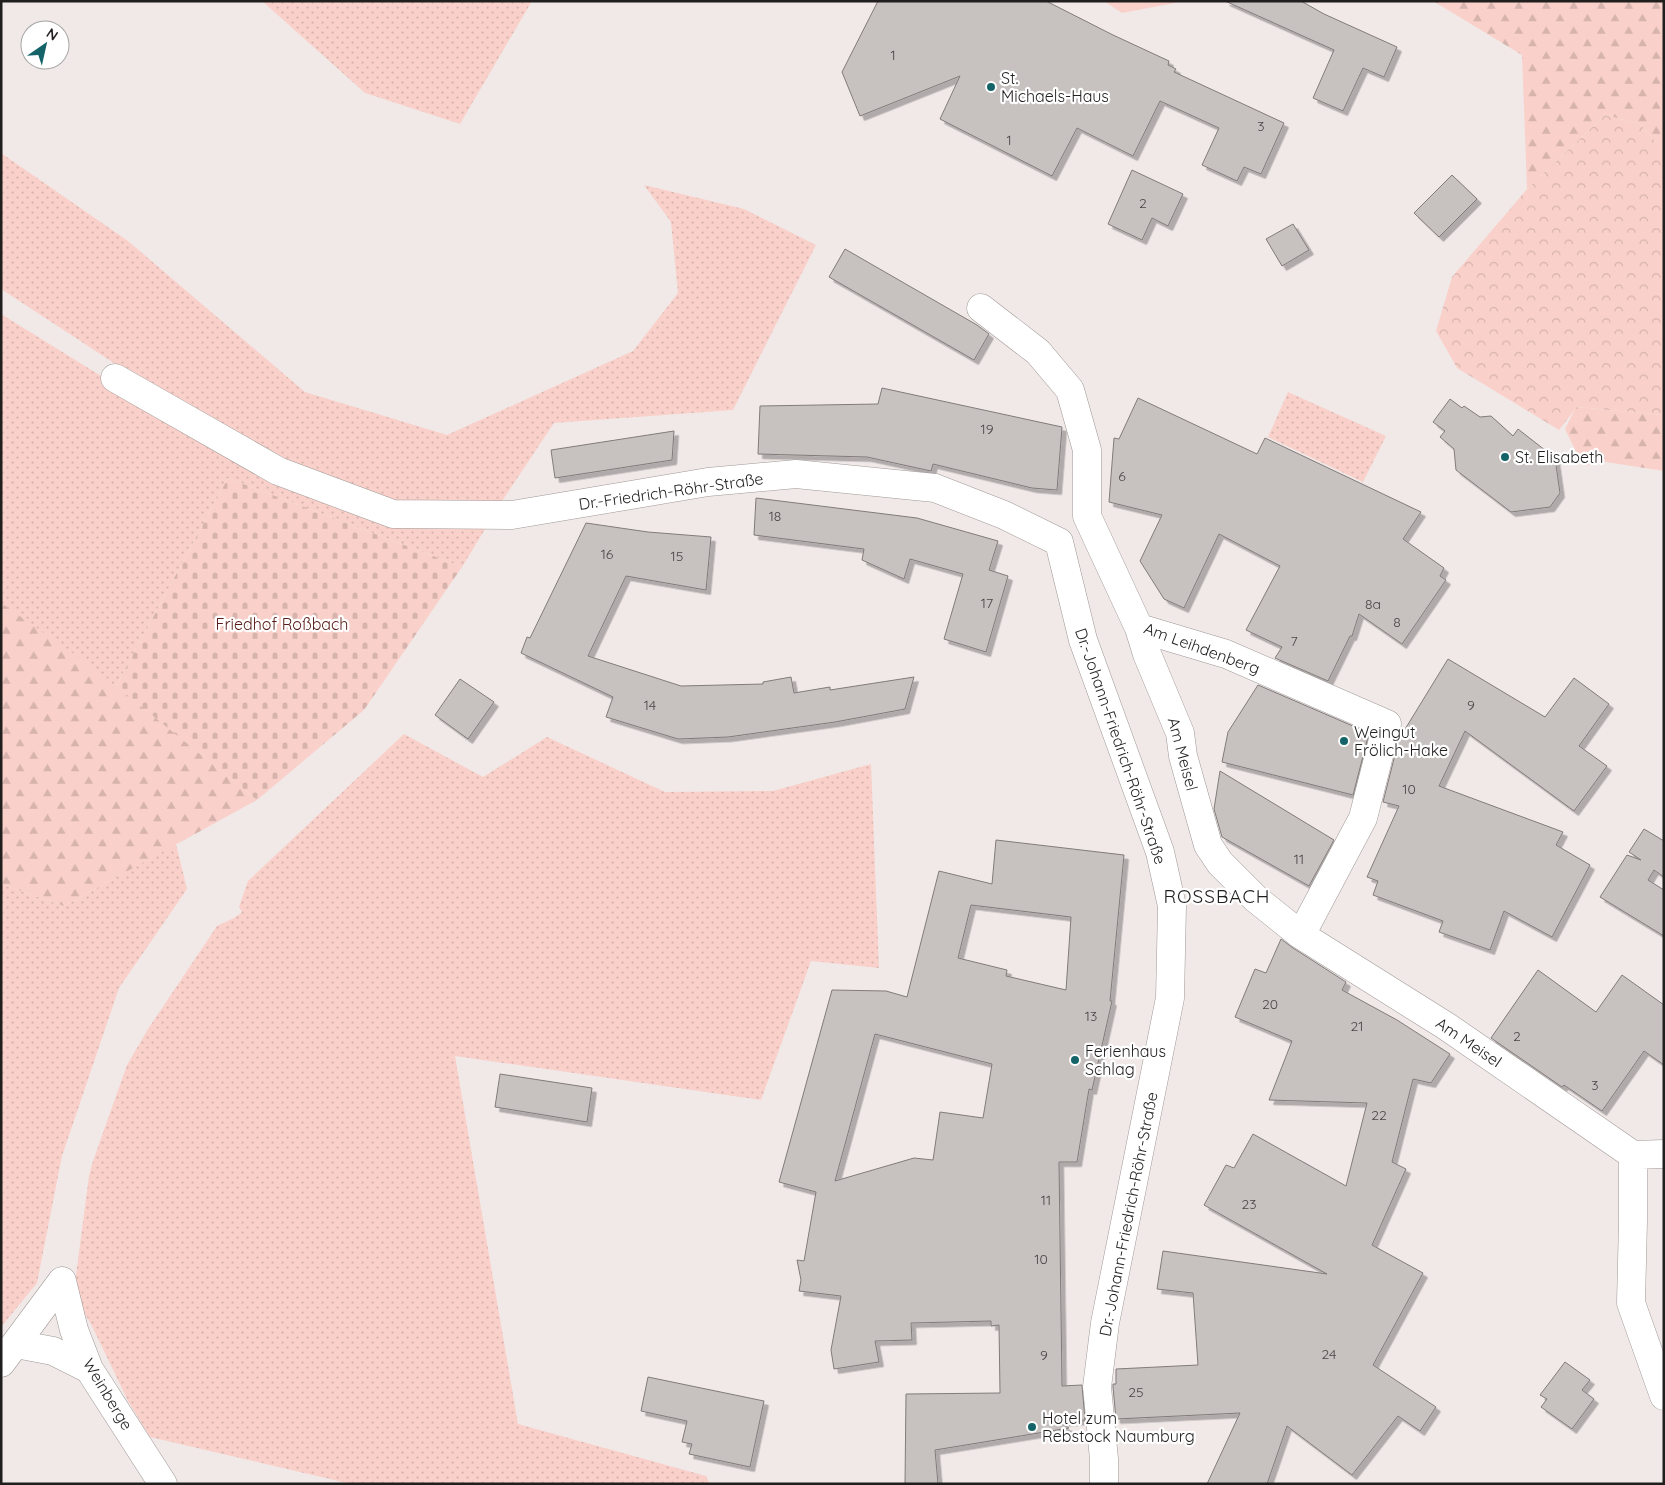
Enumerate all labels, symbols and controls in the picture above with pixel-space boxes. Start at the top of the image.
north arrow [20,20,70,70]
text: N [43,24,62,45]
house number: 1 [890,46,896,64]
place label: St. Michaels-Haus [1001,68,1109,106]
marker: St. Michaels-Haus [985,81,997,93]
house number: 3 [1257,117,1265,135]
house number: 1 [1006,131,1012,149]
house number: 2 [1139,194,1147,212]
house number: 19 [981,420,994,438]
place label: St. Elisabeth [1515,447,1603,467]
marker: St. Elisabeth [1499,451,1511,463]
house number: 6 [1118,467,1126,485]
street label: Dr.-Friedrich-Röhr-Straße [577,468,765,514]
house number: 18 [769,507,781,525]
house number: 16 [601,545,614,563]
house number: 15 [671,547,683,565]
house number: 17 [981,594,993,612]
house number: 8a [1365,595,1381,613]
house number: 8 [1393,613,1401,631]
park label: Friedhof Roßbach [216,614,348,634]
street label: Am Leihdenberg [1141,618,1263,678]
street label: Dr.-Johann-Friedrich-Röhr-Straße [1071,625,1171,867]
house number: 7 [1290,632,1298,650]
house number: 14 [644,696,656,714]
house number: 9 [1467,696,1475,714]
street label: Am Meisel [1164,715,1202,793]
place label: Weingut Frölich-Hake [1354,722,1448,760]
marker: Weingut Frölich-Hake [1338,735,1350,747]
house number: 10 [1402,780,1416,798]
house number: 11 [1294,850,1304,868]
district label: ROSSBACH [1163,884,1271,908]
house number: 20 [1262,995,1278,1013]
house number: 13 [1085,1007,1097,1025]
street label: Am Meisel [1432,1013,1506,1071]
house number: 21 [1351,1017,1363,1035]
house number: 2 [1513,1027,1521,1045]
place label: Ferienhaus Schlag [1085,1041,1166,1079]
marker: Ferienhaus Schlag [1069,1054,1081,1066]
house number: 3 [1591,1076,1599,1094]
street label: Dr.-Johann-Friedrich-Röhr-Straße [1094,1090,1162,1338]
house number: 22 [1371,1106,1387,1124]
house number: 11 [1041,1191,1051,1209]
house number: 23 [1241,1195,1257,1213]
house number: 10 [1034,1250,1048,1268]
house number: 24 [1322,1345,1336,1363]
house number: 9 [1040,1346,1048,1364]
street label: Weinberge [79,1354,137,1434]
house number: 25 [1128,1383,1144,1401]
place label: Hotel zum Rebstock Naumburg [1042,1408,1195,1446]
marker: Hotel zum Rebstock Naumburg [1026,1421,1038,1433]

